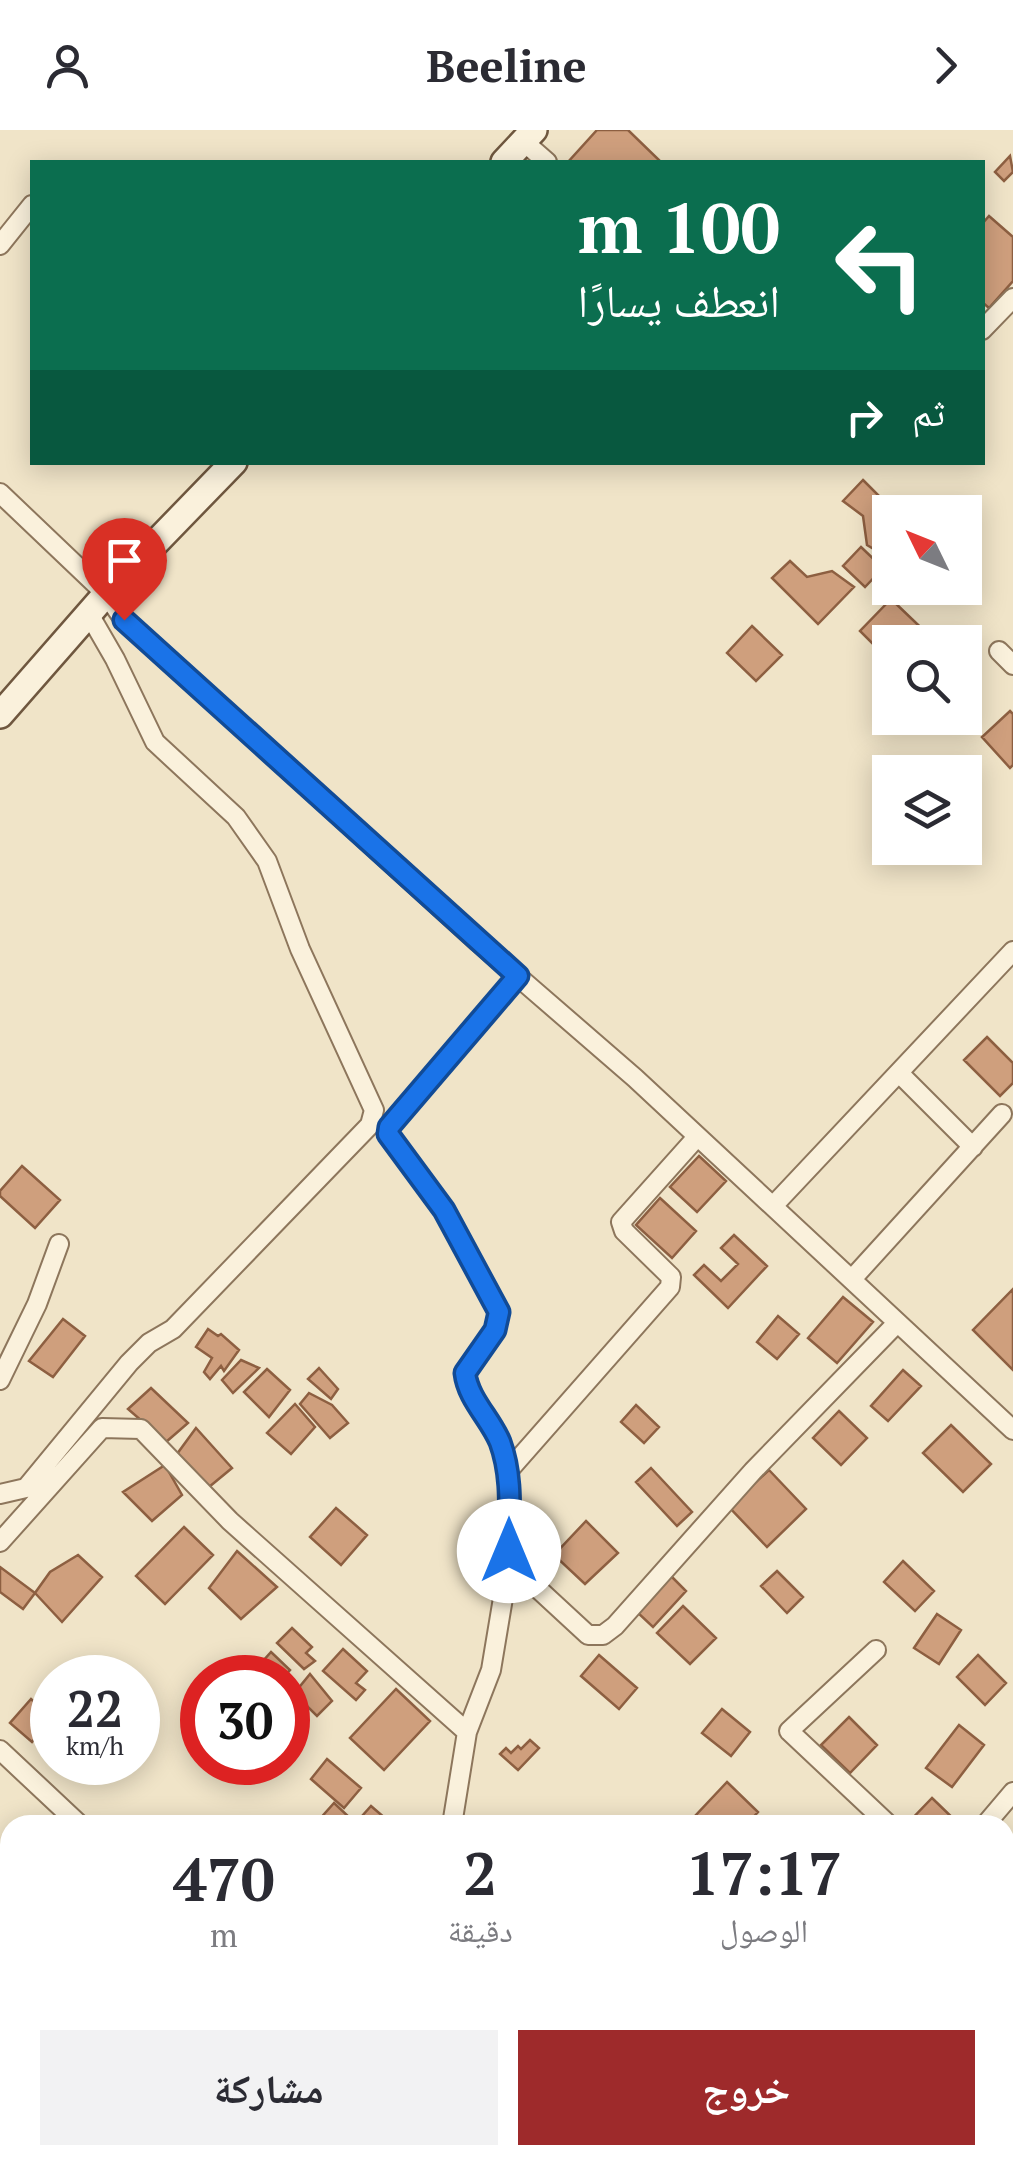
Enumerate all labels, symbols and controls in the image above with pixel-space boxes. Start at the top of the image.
text: Beeline [426,35,587,95]
icon: person [40,38,95,93]
icon: forward [918,38,973,93]
text: 100 m [578,180,780,273]
icon: left [815,200,945,330]
text: انعطف يسارًا [578,270,780,330]
text: ثم [912,387,945,437]
icon: right [837,390,892,445]
north arrow [872,495,982,605]
map controls [872,495,982,865]
pin [82,518,167,621]
icon: arrive [97,533,152,588]
button: search [872,625,982,735]
button: layers [872,755,982,865]
position arrow [457,1499,561,1603]
speed limit sign: 30 [180,1655,310,1785]
text: 22 [67,1675,123,1741]
text: km/h [66,1729,124,1762]
text: 2 [463,1833,497,1912]
text: 17:17 [686,1833,842,1912]
text: 470 [173,1839,275,1918]
text: دقيقة [448,1909,513,1951]
text: الوصول [720,1909,808,1951]
text: m [210,1914,238,1956]
button: مشاركة [40,2030,498,2145]
button: خروج [518,2030,975,2145]

